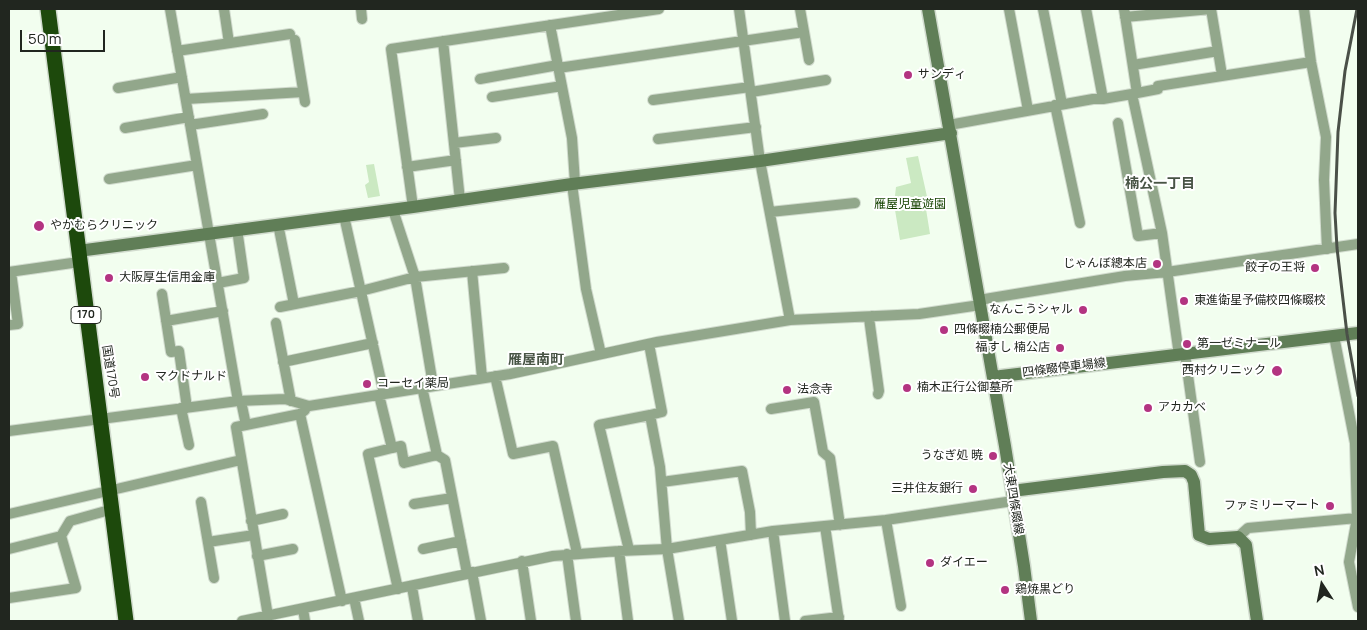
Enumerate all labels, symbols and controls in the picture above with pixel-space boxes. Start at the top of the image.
scale bar [22,20,108,52]
text: 50 m [28,28,62,49]
place label: サンディ [918,68,966,82]
marker: サンディ [902,69,914,81]
district label: 楠公一丁目 [1125,176,1195,192]
park label: 雁屋児童遊園 [874,198,946,212]
marker: やかむらクリニック [32,219,46,233]
place label: やかむらクリニック [50,219,158,233]
place label: じゃんぼ總本店 [1063,257,1147,271]
marker: じゃんぼ總本店 [1151,258,1163,270]
place label: 餃子の王将 [1245,261,1305,275]
marker: 餃子の王将 [1309,262,1321,274]
place label: 大阪厚生信用金庫 [119,271,215,285]
marker: 大阪厚生信用金庫 [103,272,115,284]
place label: 東進衛星予備校四條畷校 [1194,294,1326,308]
marker: 東進衛星予備校四條畷校 [1178,295,1190,307]
place label: なんこうシャル [989,303,1073,317]
marker: なんこうシャル [1077,304,1089,316]
road number: 170 [71,306,101,324]
place label: 四條畷楠公郵便局 [954,323,1050,337]
marker: 四條畷楠公郵便局 [938,324,950,336]
place label: 第一ゼミナール [1197,337,1281,351]
marker: 第一ゼミナール [1181,338,1193,350]
place label: 福すし 楠公店 [976,341,1050,355]
marker: 福すし 楠公店 [1054,342,1066,354]
street label: 国道170号 [99,344,121,400]
district label: 雁屋南町 [508,352,564,368]
street label: 四條畷停車場線 [1021,356,1107,380]
place label: 西村クリニック [1182,364,1266,378]
marker: 西村クリニック [1270,364,1284,378]
place label: マクドナルド [155,370,227,384]
marker: マクドナルド [139,371,151,383]
place label: コーセイ薬局 [377,377,449,391]
marker: コーセイ薬局 [361,378,373,390]
place label: 楠木正行公御墓所 [917,381,1013,395]
marker: 楠木正行公御墓所 [901,382,913,394]
place label: 法念寺 [797,383,833,397]
marker: 法念寺 [781,384,793,396]
place label: アカカベ [1158,401,1206,415]
marker: アカカベ [1142,402,1154,414]
place label: うなぎ処 暁 [921,449,983,463]
marker: うなぎ処 暁 [987,450,999,462]
street label: 大東四條畷線 [1000,462,1026,536]
place label: 三井住友銀行 [891,482,963,496]
marker: 三井住友銀行 [967,483,979,495]
place label: ファミリーマート [1224,499,1320,513]
marker: ファミリーマート [1324,500,1336,512]
place label: ダイエー [940,556,988,570]
marker: ダイエー [924,557,936,569]
text: N [1312,559,1326,580]
north arrow [1297,560,1347,610]
place label: 鶏焼黒どり [1015,583,1075,597]
marker: 鶏焼黒どり [999,584,1011,596]

